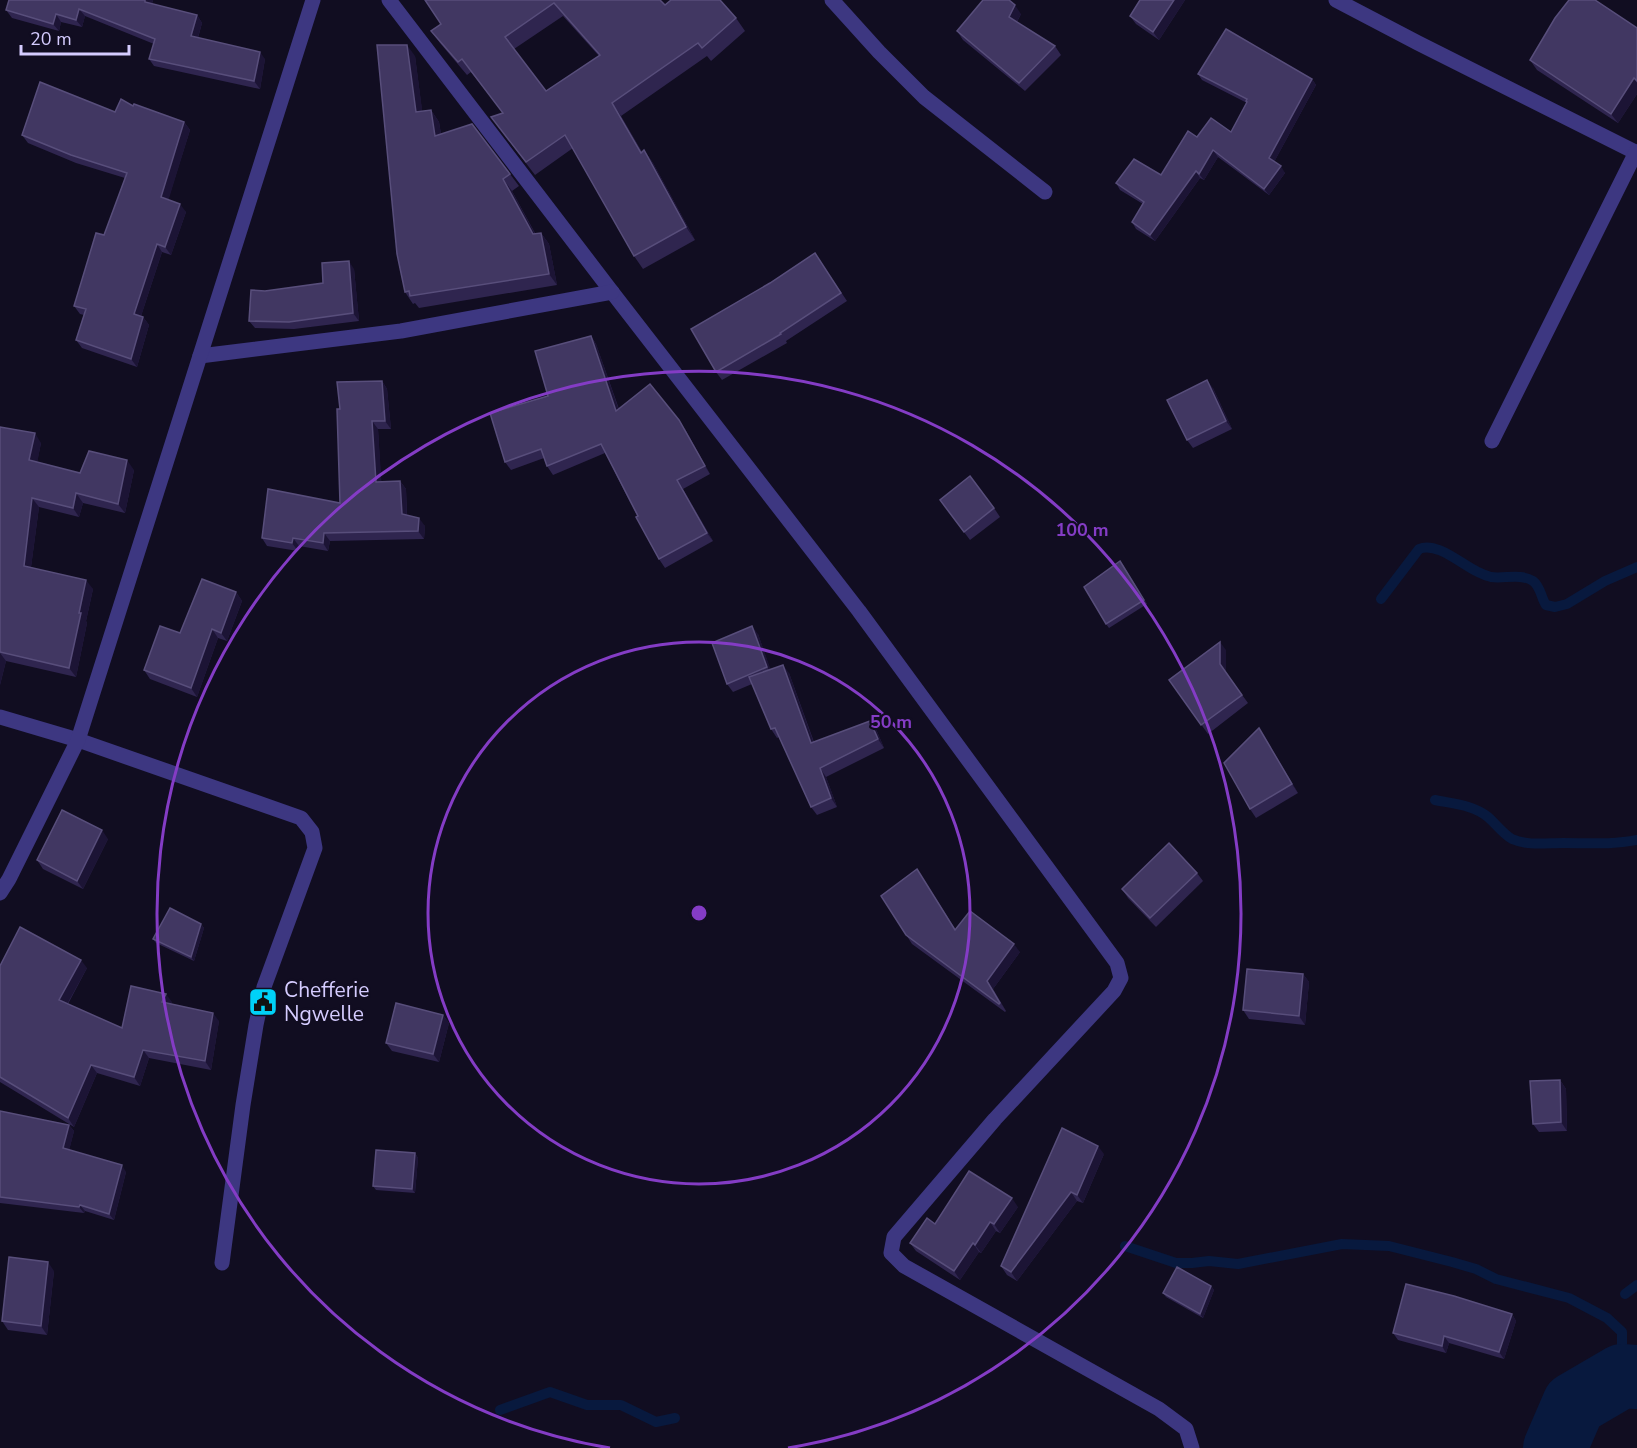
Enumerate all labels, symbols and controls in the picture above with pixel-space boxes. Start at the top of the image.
scale bar [21,18,129,56]
text: 20 m [30,27,72,51]
text: 100 m [1055,518,1109,542]
text: 50 m [870,710,912,734]
centre of rings [689,903,709,923]
place label: Chefferie Ngwelle [284,976,369,1028]
public building icon: Chefferie Ngwelle [247,986,279,1018]

